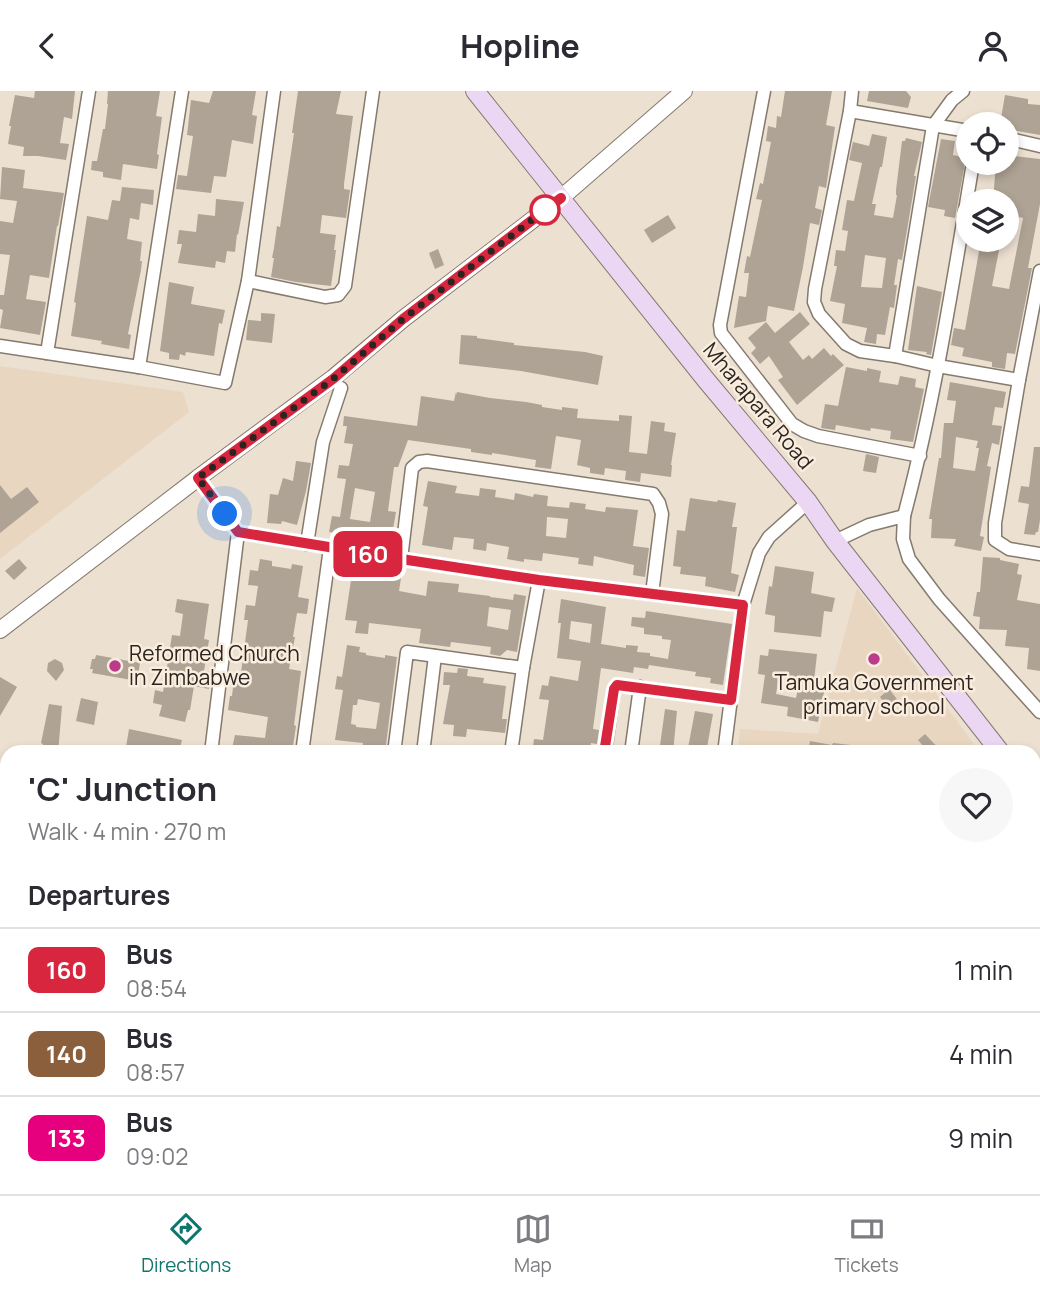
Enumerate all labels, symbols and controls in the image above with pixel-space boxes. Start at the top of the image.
text: Hopline [460,24,580,68]
icon: back [28,27,66,65]
icon: person [974,27,1012,65]
map controls [956,112,1019,252]
button: locate [956,112,1019,175]
button: layers [956,189,1019,252]
unlabelled marker [530,195,560,225]
street label: Mharapara Road [697,336,820,475]
your location [207,496,242,531]
line badge: 160 [328,531,408,577]
text: 160 [347,537,389,570]
place label: Reformed Church in Zimbabwe [129,639,300,691]
marker: Tamuka Government primary school [866,651,882,667]
marker: Reformed Church in Zimbabwe [107,658,123,674]
place label: Tamuka Government primary school [774,668,974,720]
text: 'C' Junction [28,766,217,811]
button: heart [939,768,1013,842]
text: Walk · 4 min · 270 m [28,815,226,847]
text: Departures [28,877,170,913]
text: Bus [126,936,173,972]
text: 1 min [954,952,1013,988]
text: 160 [46,953,87,986]
text: 08:54 [126,972,187,1004]
text: Bus [126,1020,173,1056]
text: 4 min [949,1036,1013,1072]
text: 140 [46,1037,87,1070]
text: 08:57 [126,1056,185,1088]
text: Bus [126,1104,173,1140]
text: 9 min [948,1120,1013,1156]
text: 133 [47,1121,86,1154]
text: 09:02 [126,1140,188,1172]
tab: Directions [141,1210,231,1278]
tab: Map [514,1210,552,1278]
tab: Tickets [834,1210,899,1278]

